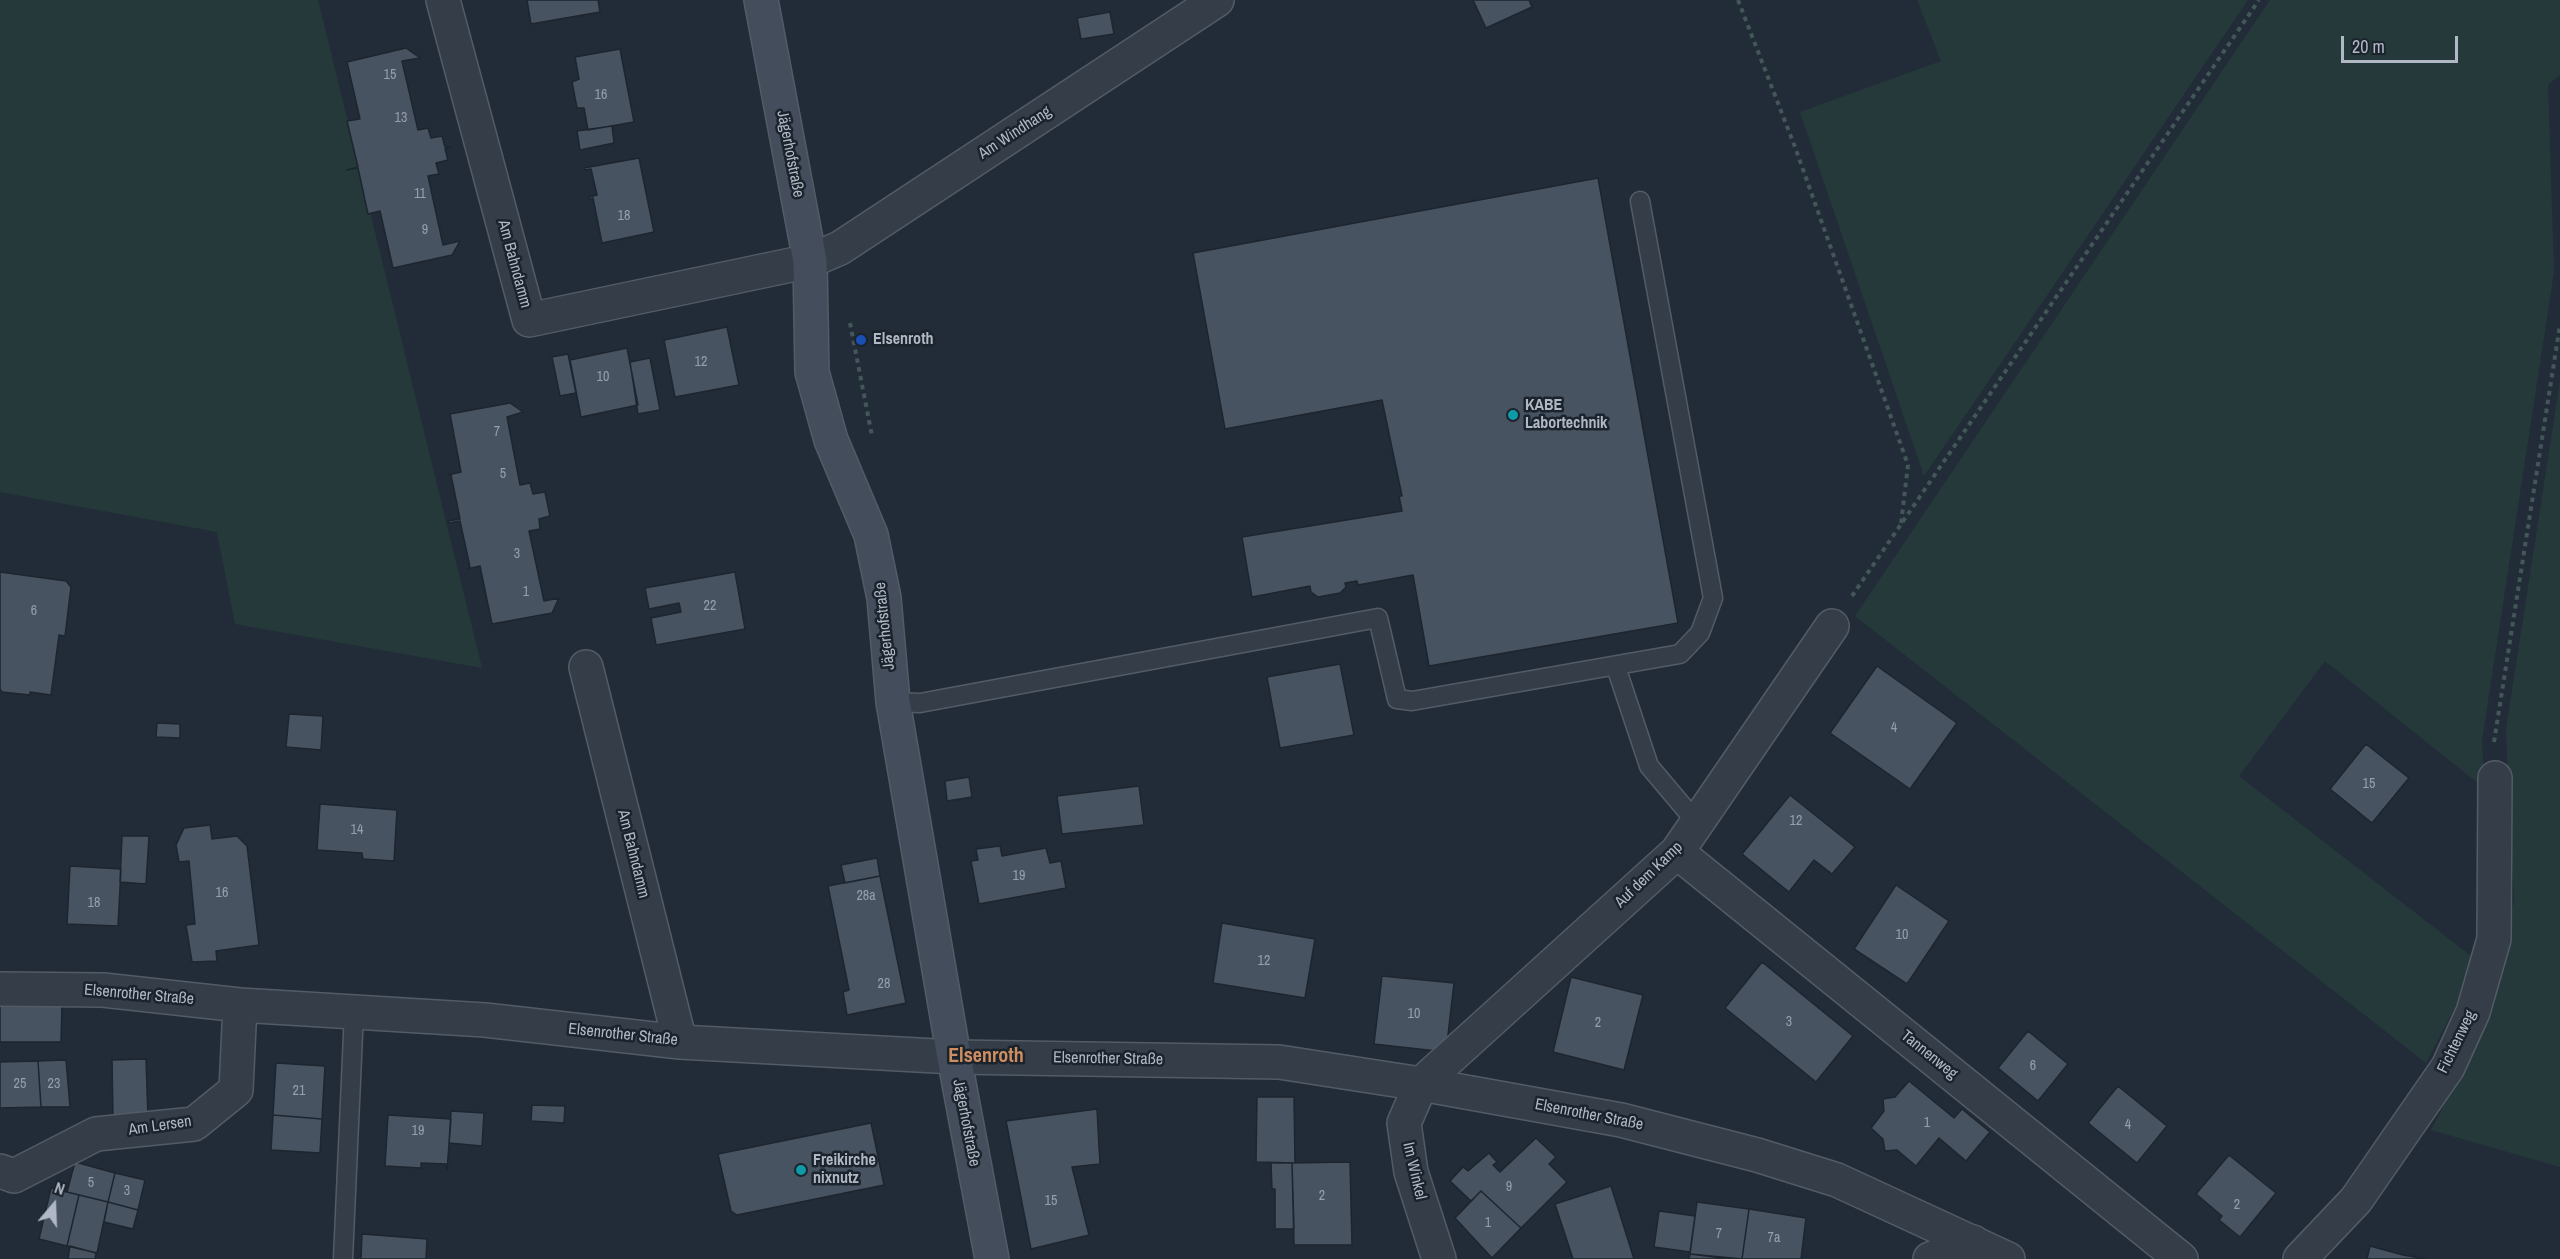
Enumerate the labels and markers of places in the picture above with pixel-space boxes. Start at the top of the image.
place label: Elsenroth [873,330,934,350]
marker: Elsenroth [854,333,868,347]
place label: KABE Labortechnik [1525,396,1607,434]
marker: KABE Labortechnik [1506,408,1520,422]
place label: Freikirche nixnutz [813,1151,876,1189]
marker: Freikirche nixnutz [794,1163,808,1177]

